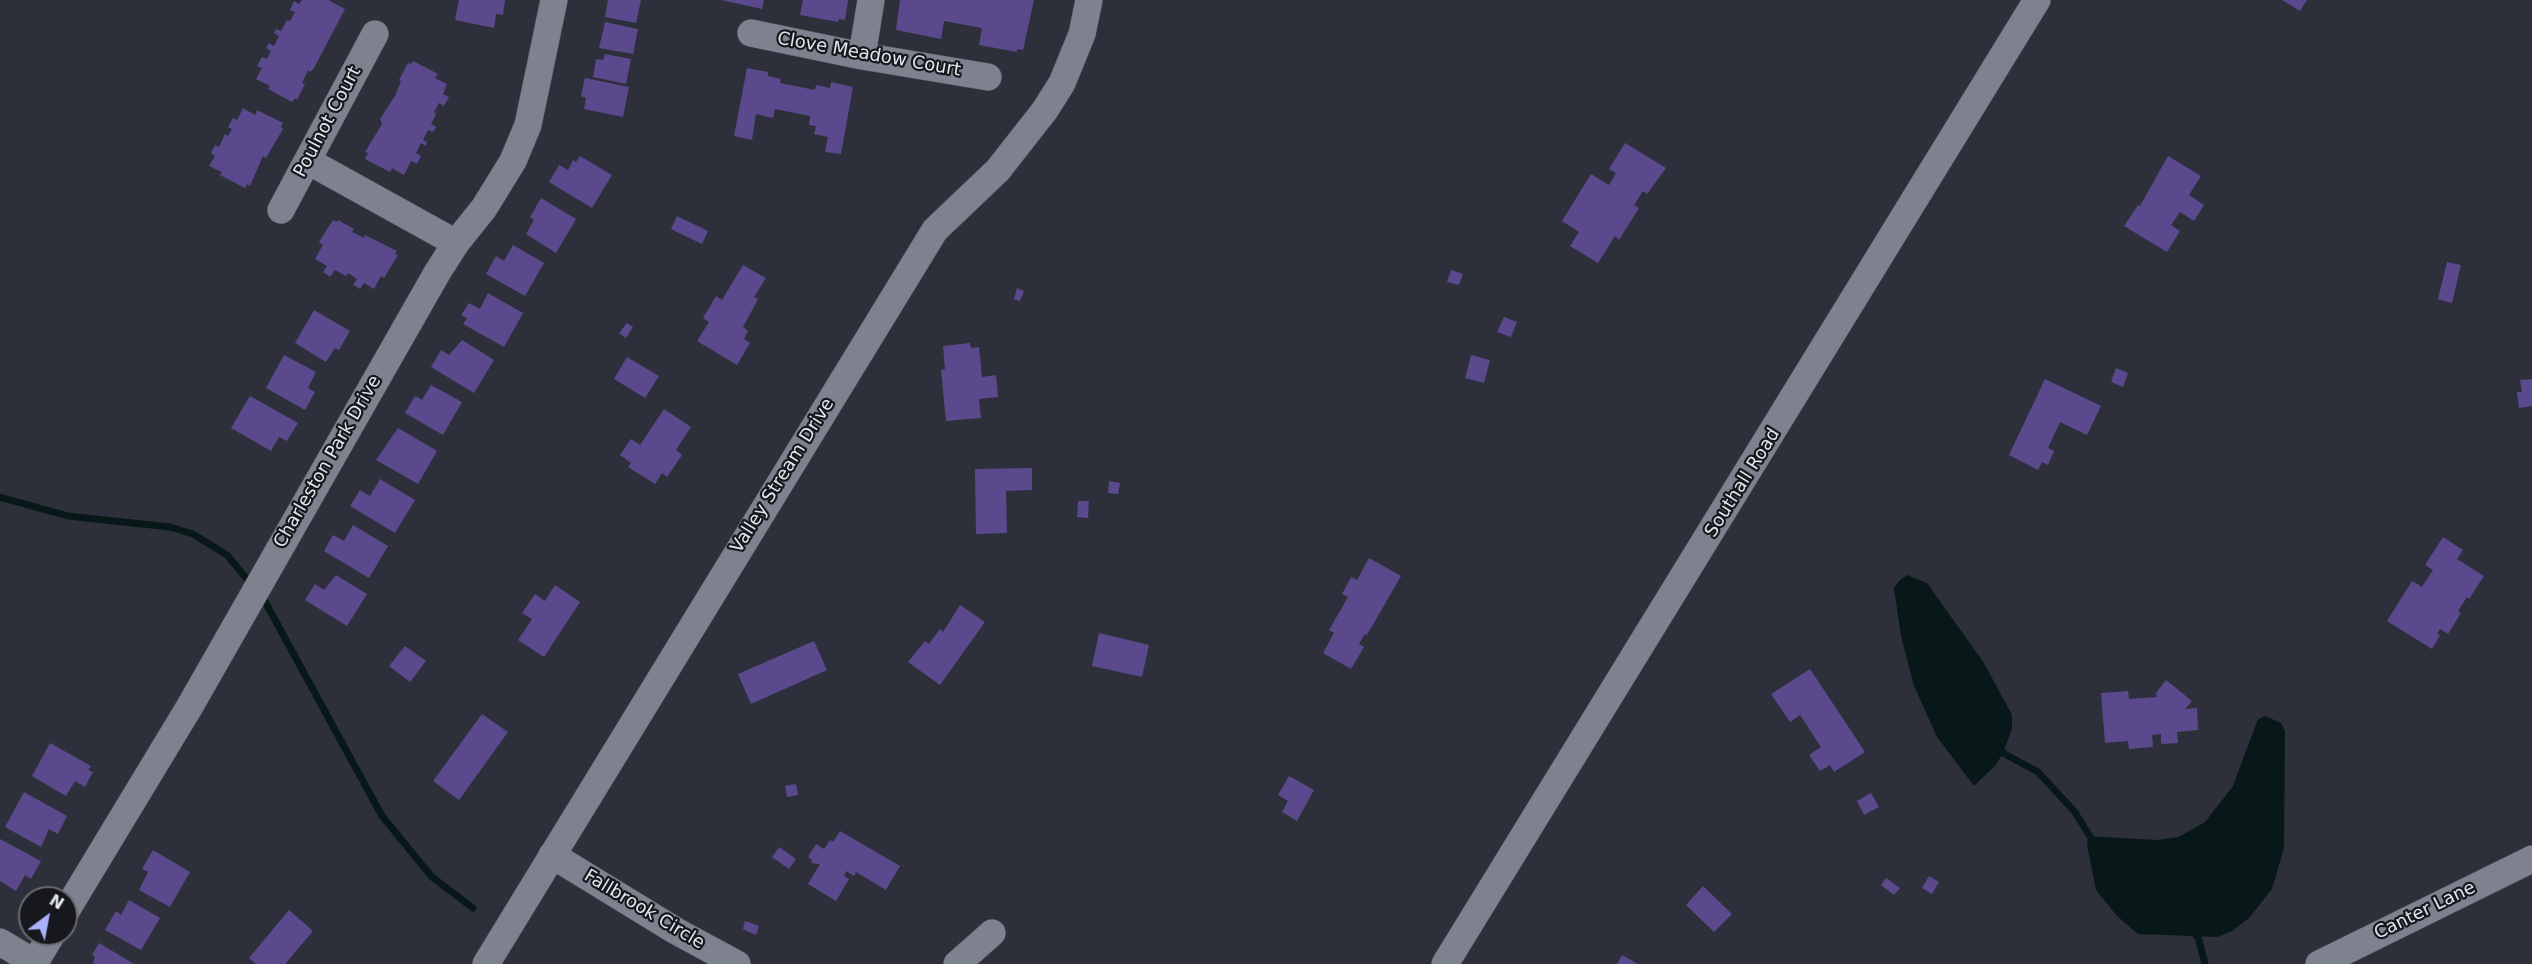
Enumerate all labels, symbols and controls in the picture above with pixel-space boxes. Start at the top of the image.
street label: Clove Meadow Court [776,28,962,82]
street label: Poulnot Court [290,63,366,181]
street label: Charleston Park Drive [270,372,386,552]
street label: Valley Stream Drive [727,395,839,557]
street label: Southall Road [1701,425,1785,541]
street label: Fallbrook Circle [580,865,708,955]
street label: Canter Lane [2371,877,2479,945]
north arrow [18,886,78,946]
text: N [46,890,67,914]

